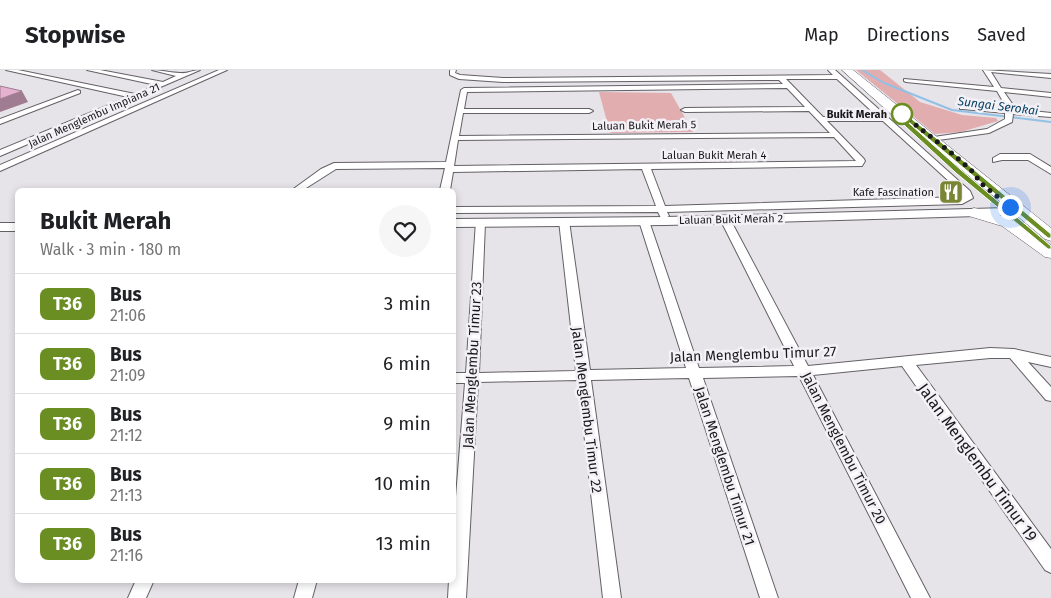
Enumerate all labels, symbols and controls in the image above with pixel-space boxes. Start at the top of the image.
text: Stopwise [25,21,126,49]
text: Map [804,24,839,46]
text: Directions [867,24,949,46]
text: Saved [977,24,1026,46]
street label: Jalan Menglembu Impiana 21 [26,81,162,150]
water label: Sungai Serokai [956,94,1040,118]
marker: Bukit Merah [891,103,913,125]
place label: Bukit Merah [827,108,887,121]
street label: Laluan Bukit Merah 5 [592,118,697,133]
street label: Laluan Bukit Merah 4 [662,149,766,162]
restaurant icon: Kafe Fascination [938,179,964,205]
place label: Kafe Fascination [853,186,934,199]
your location [998,195,1023,220]
button: heart [379,205,431,257]
text: Bukit Merah [40,207,171,235]
street label: Laluan Bukit Merah 2 [679,212,783,227]
text: Walk · 3 min · 180 m [40,240,181,259]
street label: Jalan Menglembu Timur 23 [460,281,485,449]
text: Bus [110,283,142,306]
text: 3 min [384,292,431,315]
text: T36 [53,293,82,315]
text: 21:06 [110,306,146,325]
street label: Jalan Menglembu Timur 22 [568,326,605,494]
text: Bus [110,343,142,366]
street label: Jalan Menglembu Timur 27 [669,343,837,366]
text: 6 min [383,352,431,375]
text: T36 [53,353,82,375]
text: 21:09 [110,366,145,385]
street label: Jalan Menglembu Timur 20 [798,369,889,527]
street label: Jalan Menglembu Timur 19 [914,379,1041,545]
street label: Jalan Menglembu Timur 21 [691,384,758,548]
text: Bus [110,403,142,426]
text: 9 min [383,412,431,435]
text: T36 [53,413,82,435]
text: 21:12 [110,426,143,445]
text: Bus [110,463,142,486]
text: 10 min [374,472,431,495]
text: T36 [53,473,82,495]
text: 21:13 [110,486,143,505]
text: Bus [110,523,142,546]
text: 13 min [375,532,431,555]
text: T36 [53,533,82,555]
text: 21:16 [110,546,143,565]

